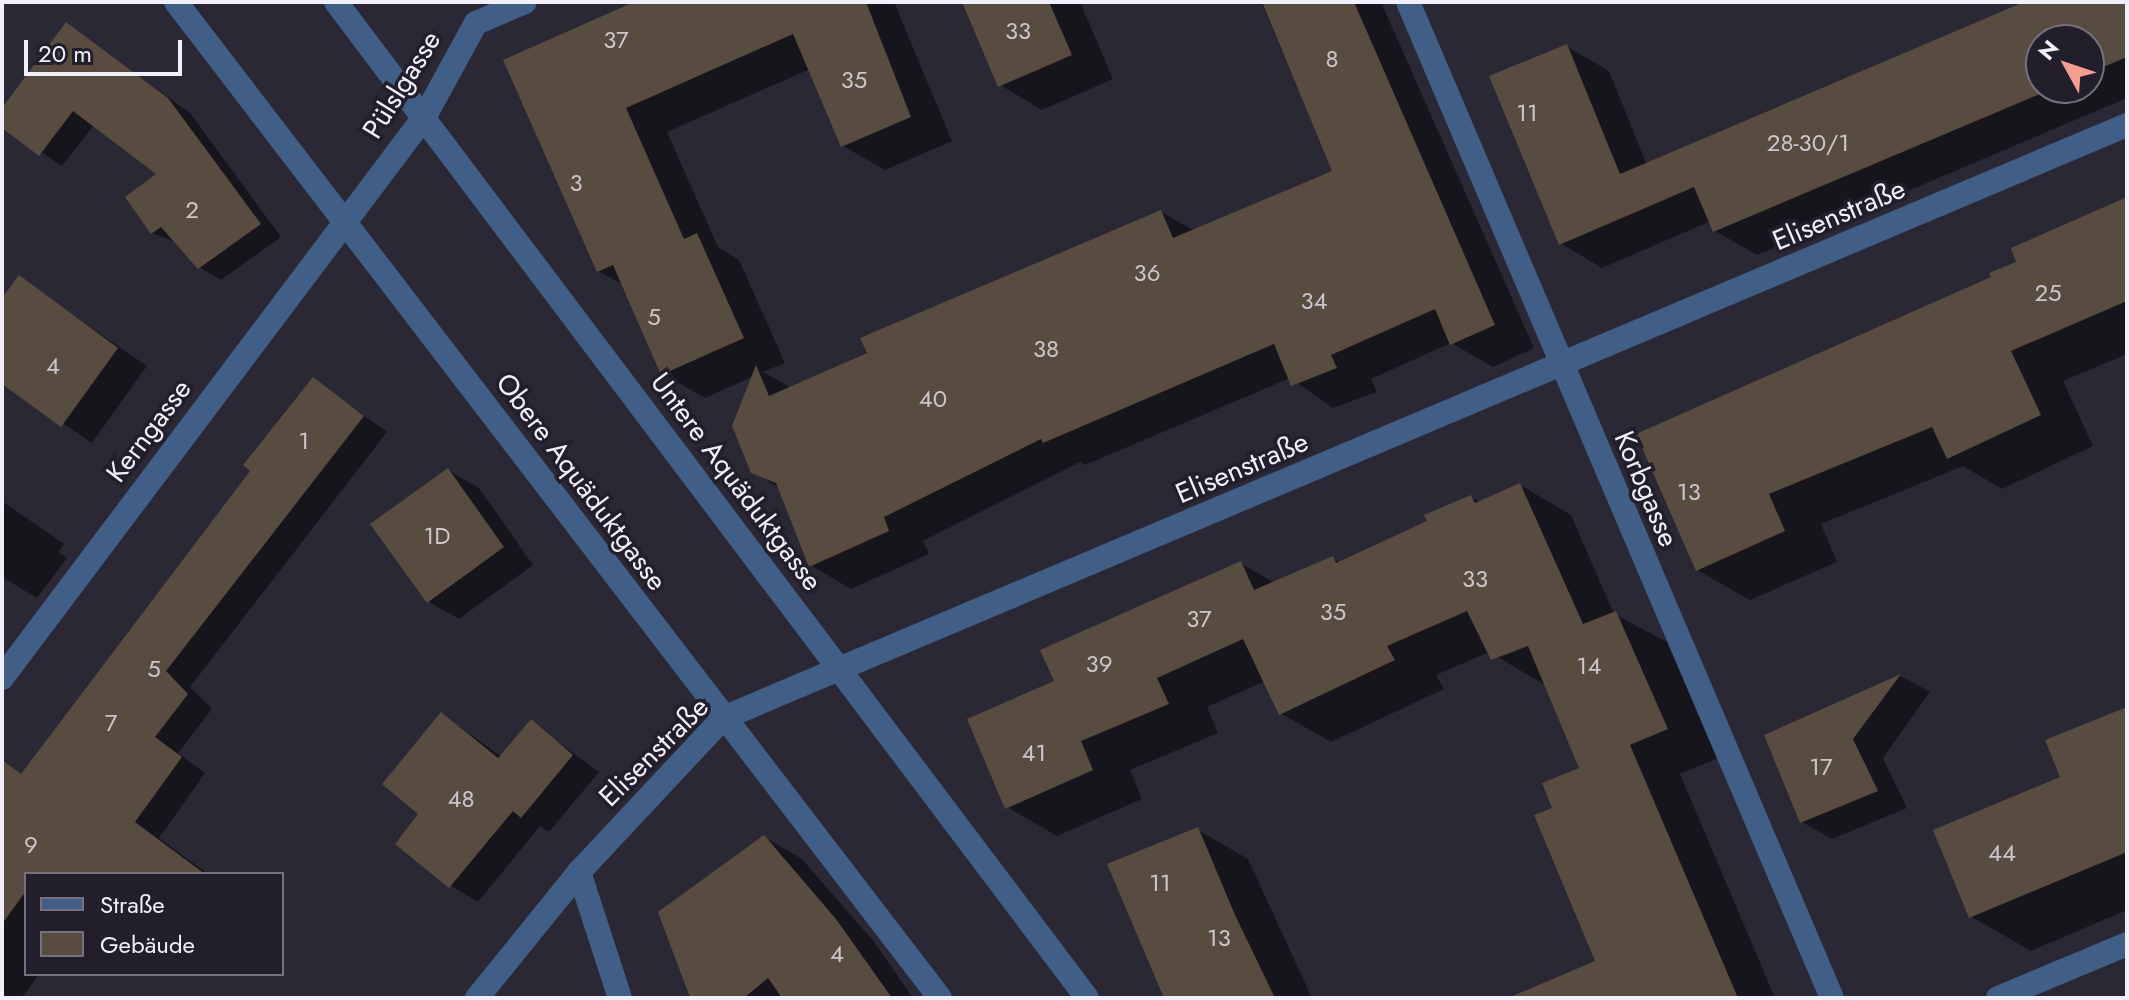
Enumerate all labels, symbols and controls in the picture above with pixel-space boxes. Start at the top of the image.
house number: 33 [1005,17,1031,45]
scale bar [28,24,186,74]
north arrow [2025,24,2105,104]
street label: Pülslgasse [356,25,448,145]
house number: 37 [603,26,629,54]
text: N [2030,33,2066,67]
text: 20 m [38,36,92,71]
house number: 8 [1325,45,1339,73]
house number: 35 [841,66,867,94]
house number: 11 [1516,99,1538,127]
house number: 28-30/1 [1767,129,1849,157]
house number: 3 [569,169,583,197]
street label: Elisenstraße [1768,172,1910,258]
house number: 2 [185,196,199,224]
house number: 36 [1134,259,1160,287]
house number: 25 [2034,279,2062,307]
house number: 34 [1300,287,1328,315]
house number: 5 [647,303,661,331]
house number: 38 [1033,335,1059,363]
house number: 4 [46,352,60,380]
street label: Untere Aquäduktgasse [643,366,829,598]
street label: Obere Aquäduktgasse [488,367,674,597]
street label: Kerngasse [99,373,199,489]
house number: 40 [919,385,947,413]
street label: Elisenstraße [1171,425,1313,511]
street label: Korbgasse [1607,426,1685,552]
house number: 1 [299,427,309,455]
house number: 13 [1677,478,1701,506]
house number: 1D [423,522,451,550]
house number: 33 [1462,565,1488,593]
house number: 35 [1320,598,1346,626]
house number: 37 [1186,605,1212,633]
house number: 39 [1086,650,1112,678]
house number: 14 [1577,652,1601,680]
house number: 5 [147,655,161,683]
street label: Elisenstraße [592,690,716,814]
house number: 7 [105,709,117,737]
house number: 41 [1022,739,1046,767]
house number: 17 [1809,753,1833,781]
house number: 48 [447,785,475,813]
house number: 9 [24,831,38,859]
house number: 44 [1988,839,2016,867]
house number: 11 [1149,869,1171,897]
legend [24,872,284,976]
text: Straße [100,887,165,922]
house number: 13 [1207,924,1231,952]
text: Gebäude [100,927,195,962]
house number: 4 [830,940,844,968]

